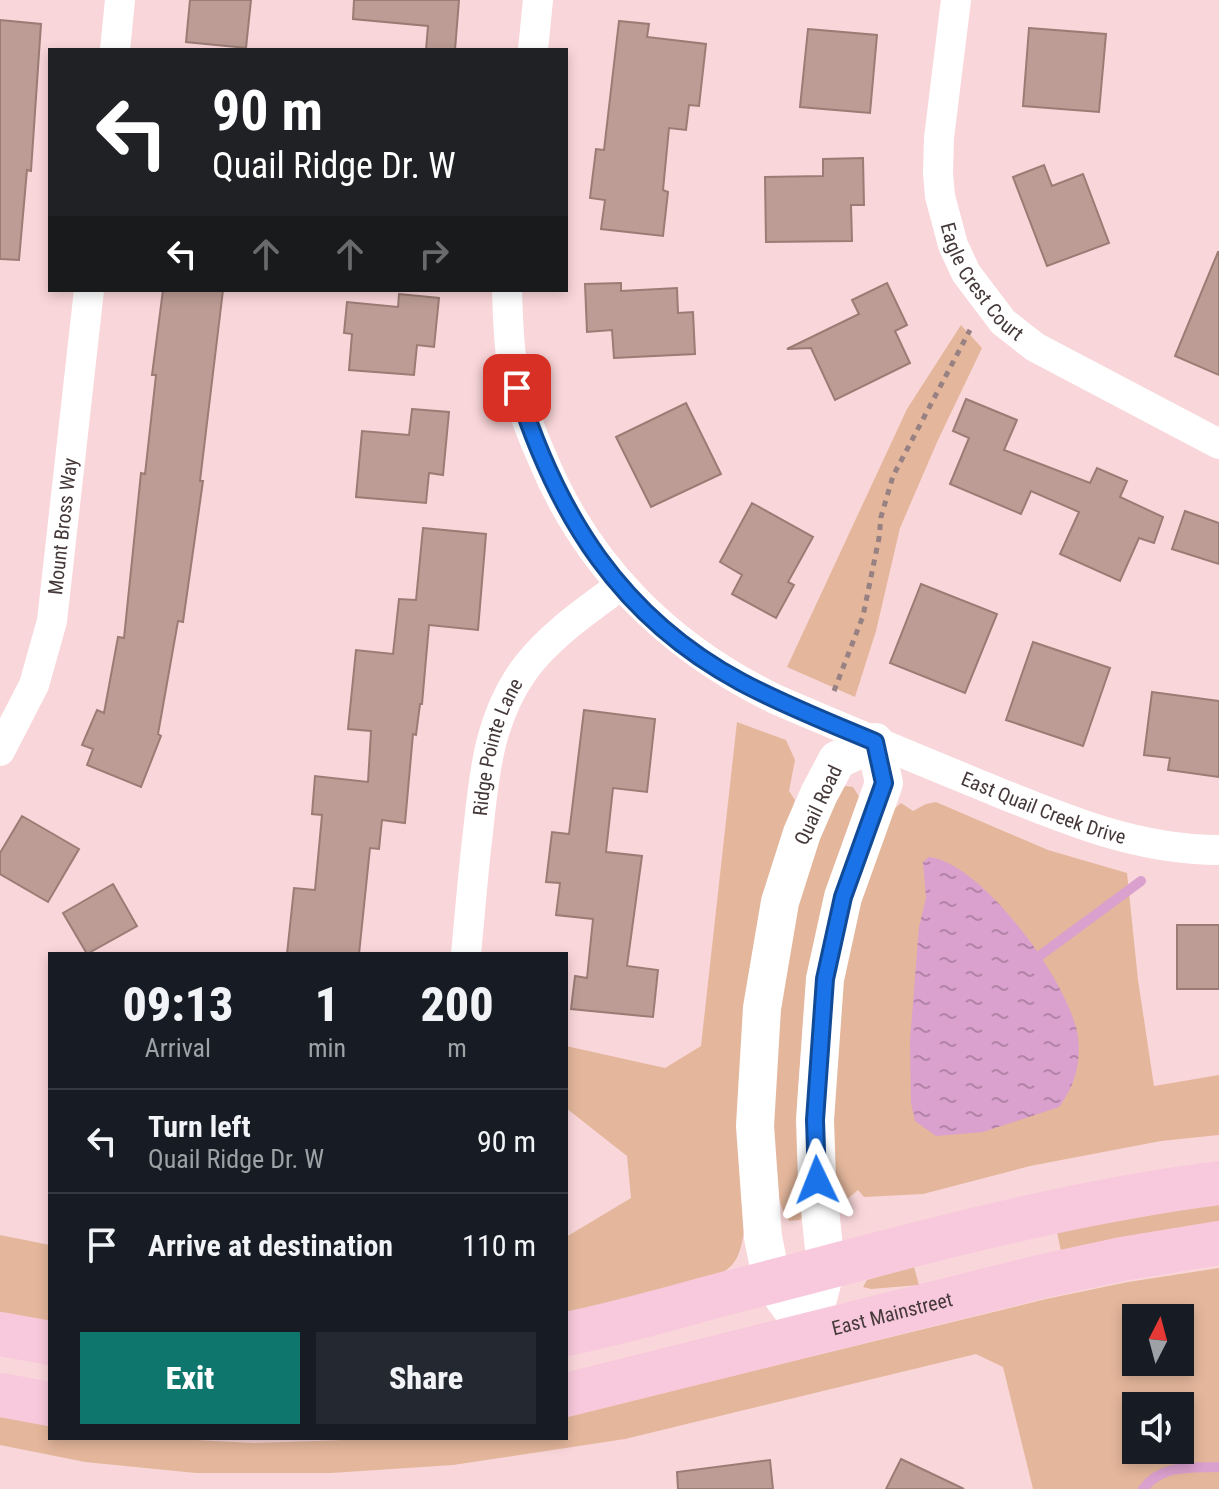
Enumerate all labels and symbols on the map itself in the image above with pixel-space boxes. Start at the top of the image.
street label: Eagle Crest Court [936,220,1028,346]
pin [483,354,551,422]
street label: Mount Bross Way [43,457,82,596]
street label: Ridge Pointe Lane [468,674,528,817]
street label: Quail Road [789,761,847,849]
street label: East Quail Creek Drive [958,766,1128,849]
position arrow [775,1138,859,1222]
street label: East Mainstreet [829,1287,955,1340]
north arrow [1122,1304,1194,1376]

